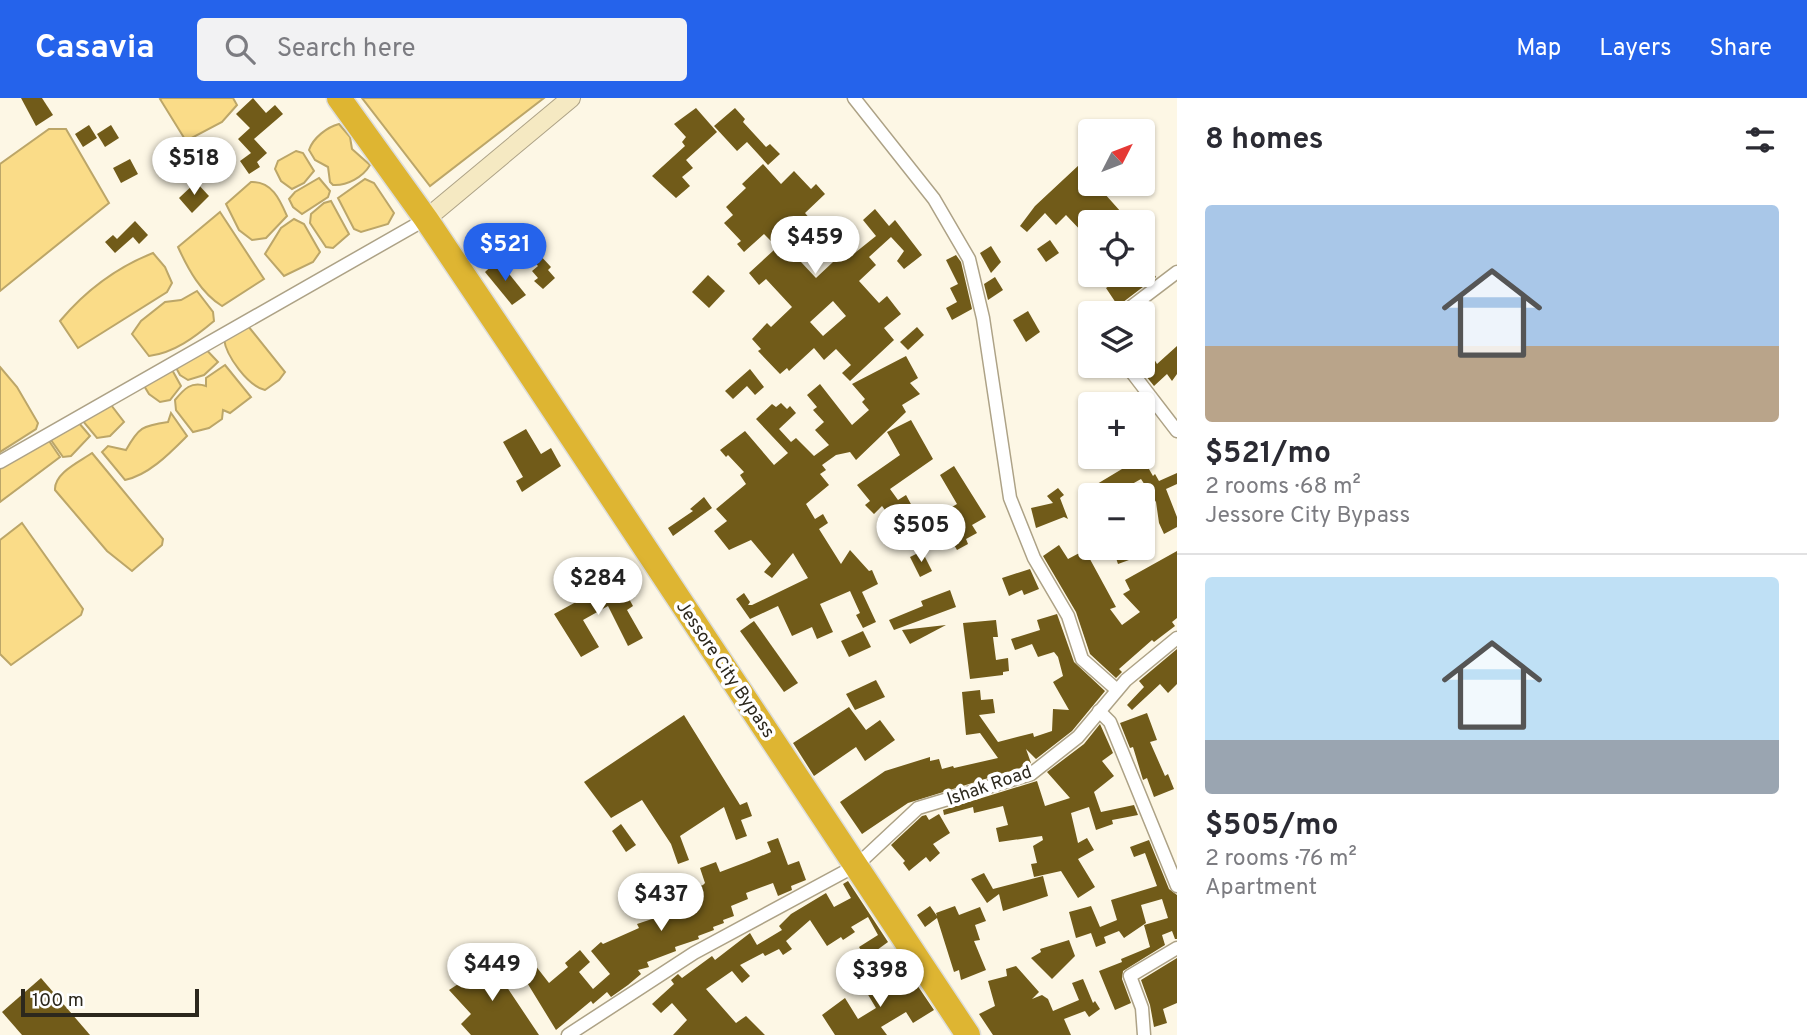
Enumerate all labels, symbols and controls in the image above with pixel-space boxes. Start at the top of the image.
search box [197,18,687,81]
text: Casavia [35,28,155,70]
icon: search [221,30,259,68]
text: Search here [277,33,416,66]
text: Map [1516,34,1561,64]
text: Layers [1599,34,1671,64]
text: Share [1709,34,1772,64]
north arrow [1078,119,1155,196]
map controls [1078,119,1155,560]
icon: filters [1741,121,1779,159]
text: 8 homes [1205,122,1324,159]
pin: $518 [153,138,235,197]
text: $518 [168,145,220,174]
button: locate [1078,210,1155,287]
pin: $459 [774,216,856,276]
pin: $521 [464,223,546,283]
text: $459 [787,224,843,253]
text: $521 [479,231,531,260]
icon: home [1429,250,1555,376]
button: layers [1078,301,1155,378]
button: + [1078,392,1155,469]
text: $521/mo [1205,436,1331,473]
text: 2 rooms · 68 m² [1205,473,1361,502]
button: − [1078,483,1155,560]
text: Jessore City Bypass [1205,502,1410,531]
pin: $505 [880,504,962,564]
text: $505 [892,512,950,541]
pin: $284 [557,558,639,617]
text: $284 [569,565,627,594]
street label: Jessore City Bypass [670,597,779,743]
icon: home [1429,622,1555,748]
street label: Ishak Road [944,761,1035,812]
text: $505/mo [1205,808,1339,845]
text: 2 rooms · 76 m² [1205,845,1357,874]
pin: $437 [620,874,702,933]
text: Apartment [1205,874,1317,903]
text: $437 [634,881,688,910]
pin: $449 [451,944,533,1003]
pin: $398 [839,950,921,1009]
text: $449 [463,951,521,980]
text: $398 [852,957,908,986]
scale bar [21,986,200,1018]
text: 100 m [32,989,84,1013]

